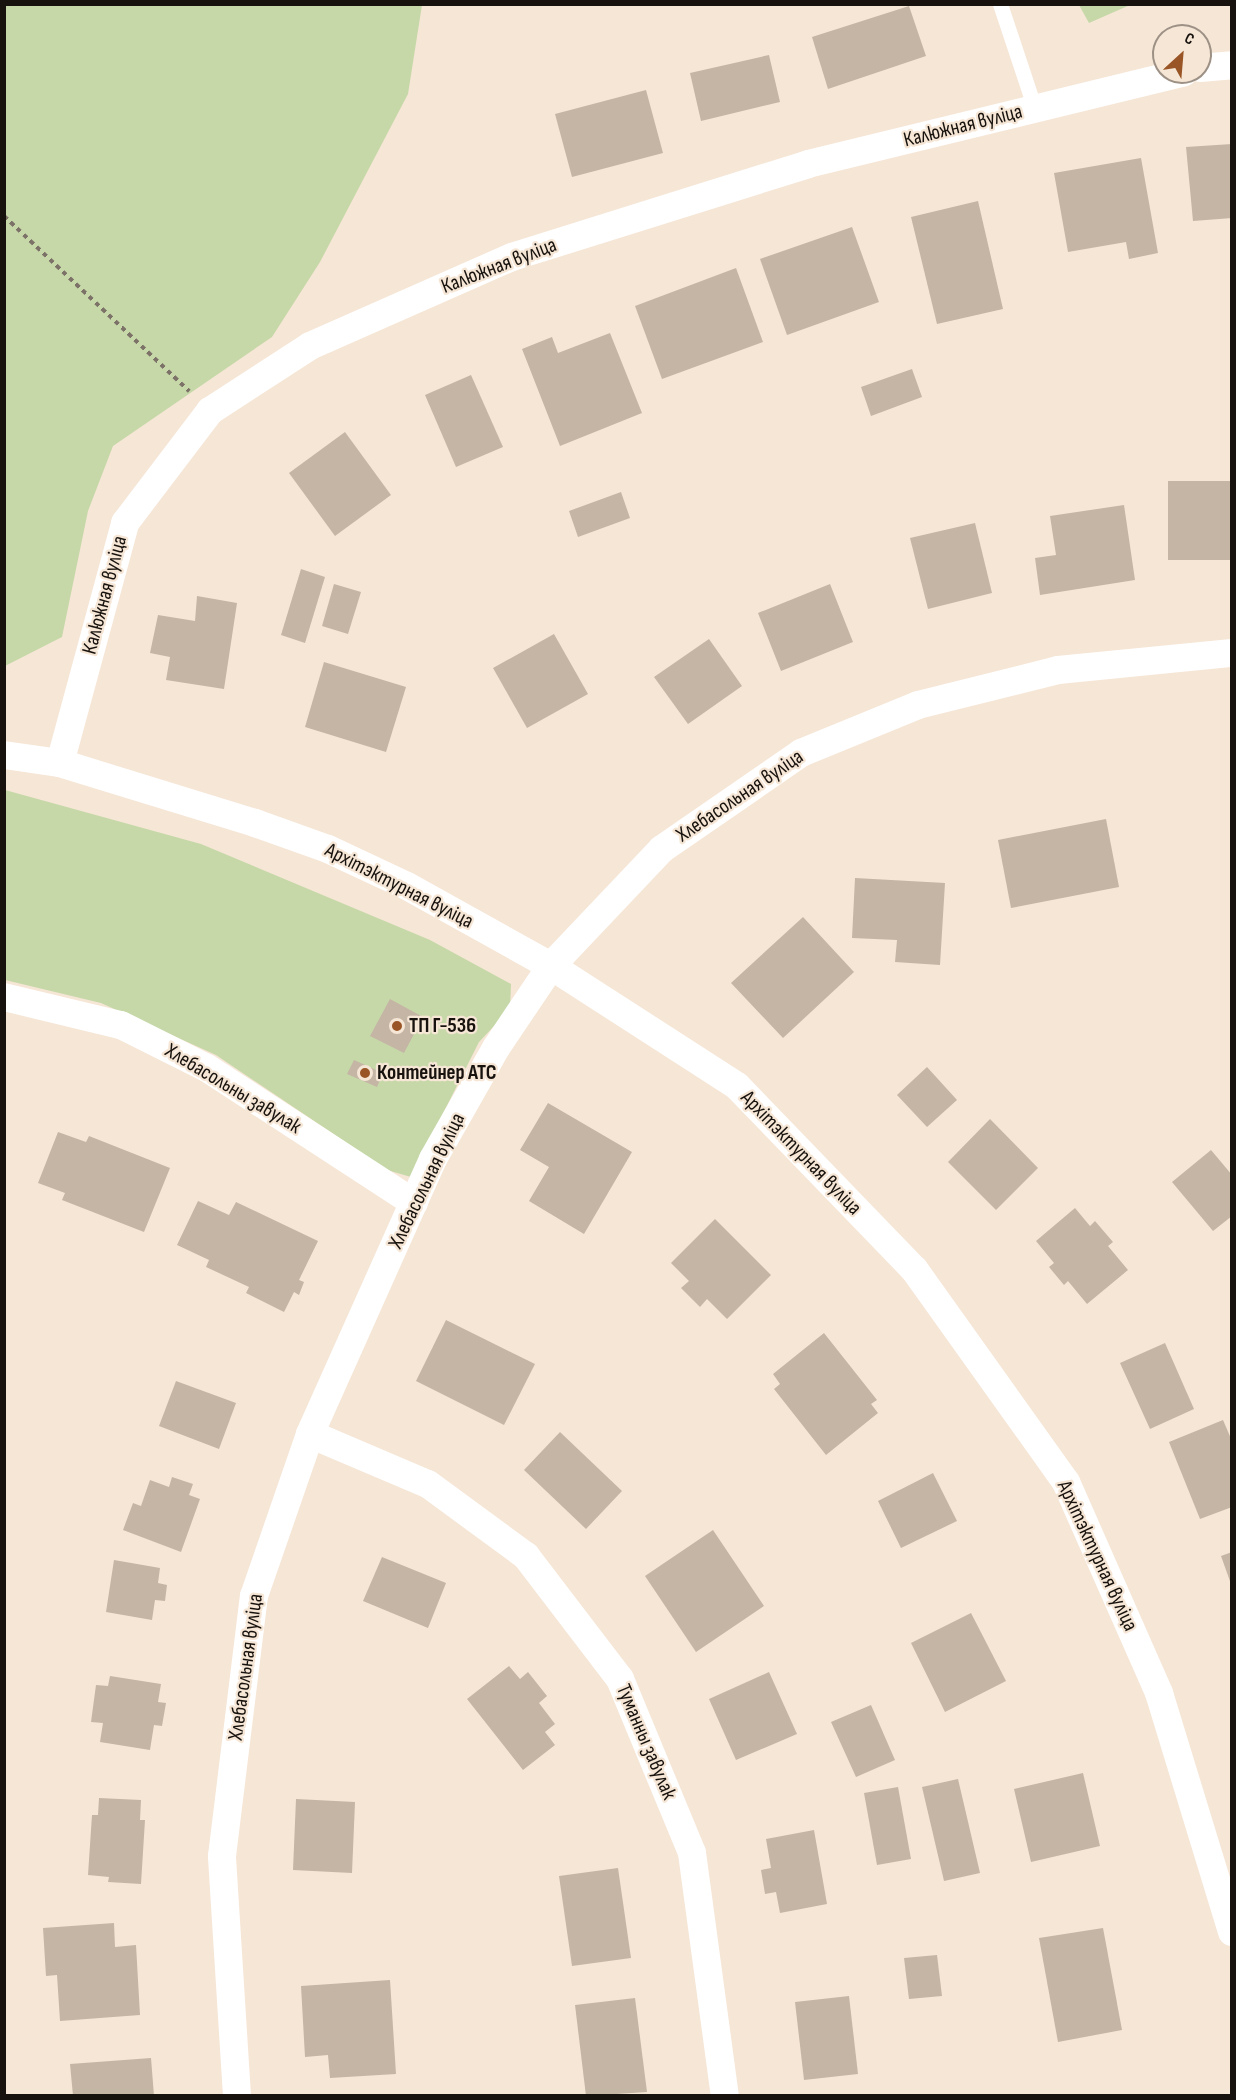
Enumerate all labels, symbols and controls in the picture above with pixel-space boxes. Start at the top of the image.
north arrow [1152,24,1212,84]
text: С [1181,29,1197,50]
street label: Калюжная вуліца [901,99,1025,153]
street label: Калюжная вуліца [438,232,560,300]
street label: Калюжная вуліца [77,533,133,657]
street label: Хлебасольная вуліца [672,744,808,848]
street label: Архітэктурная вуліца [321,838,477,934]
place label: ТП Г-536 [409,1013,476,1039]
marker: ТП Г-536 [390,1019,404,1033]
street label: Хлебасольны завулак [160,1038,306,1140]
place label: Контейнер АТС [377,1060,497,1086]
marker: Контейнер АТС [358,1066,372,1080]
street label: Архітэктурная вуліца [735,1086,867,1220]
street label: Хлебасольная вуліца [383,1109,471,1253]
street label: Архітэктурная вуліца [1051,1477,1143,1635]
street label: Хлебасольная вуліца [223,1592,269,1742]
street label: Туманны завулак [610,1681,682,1803]

